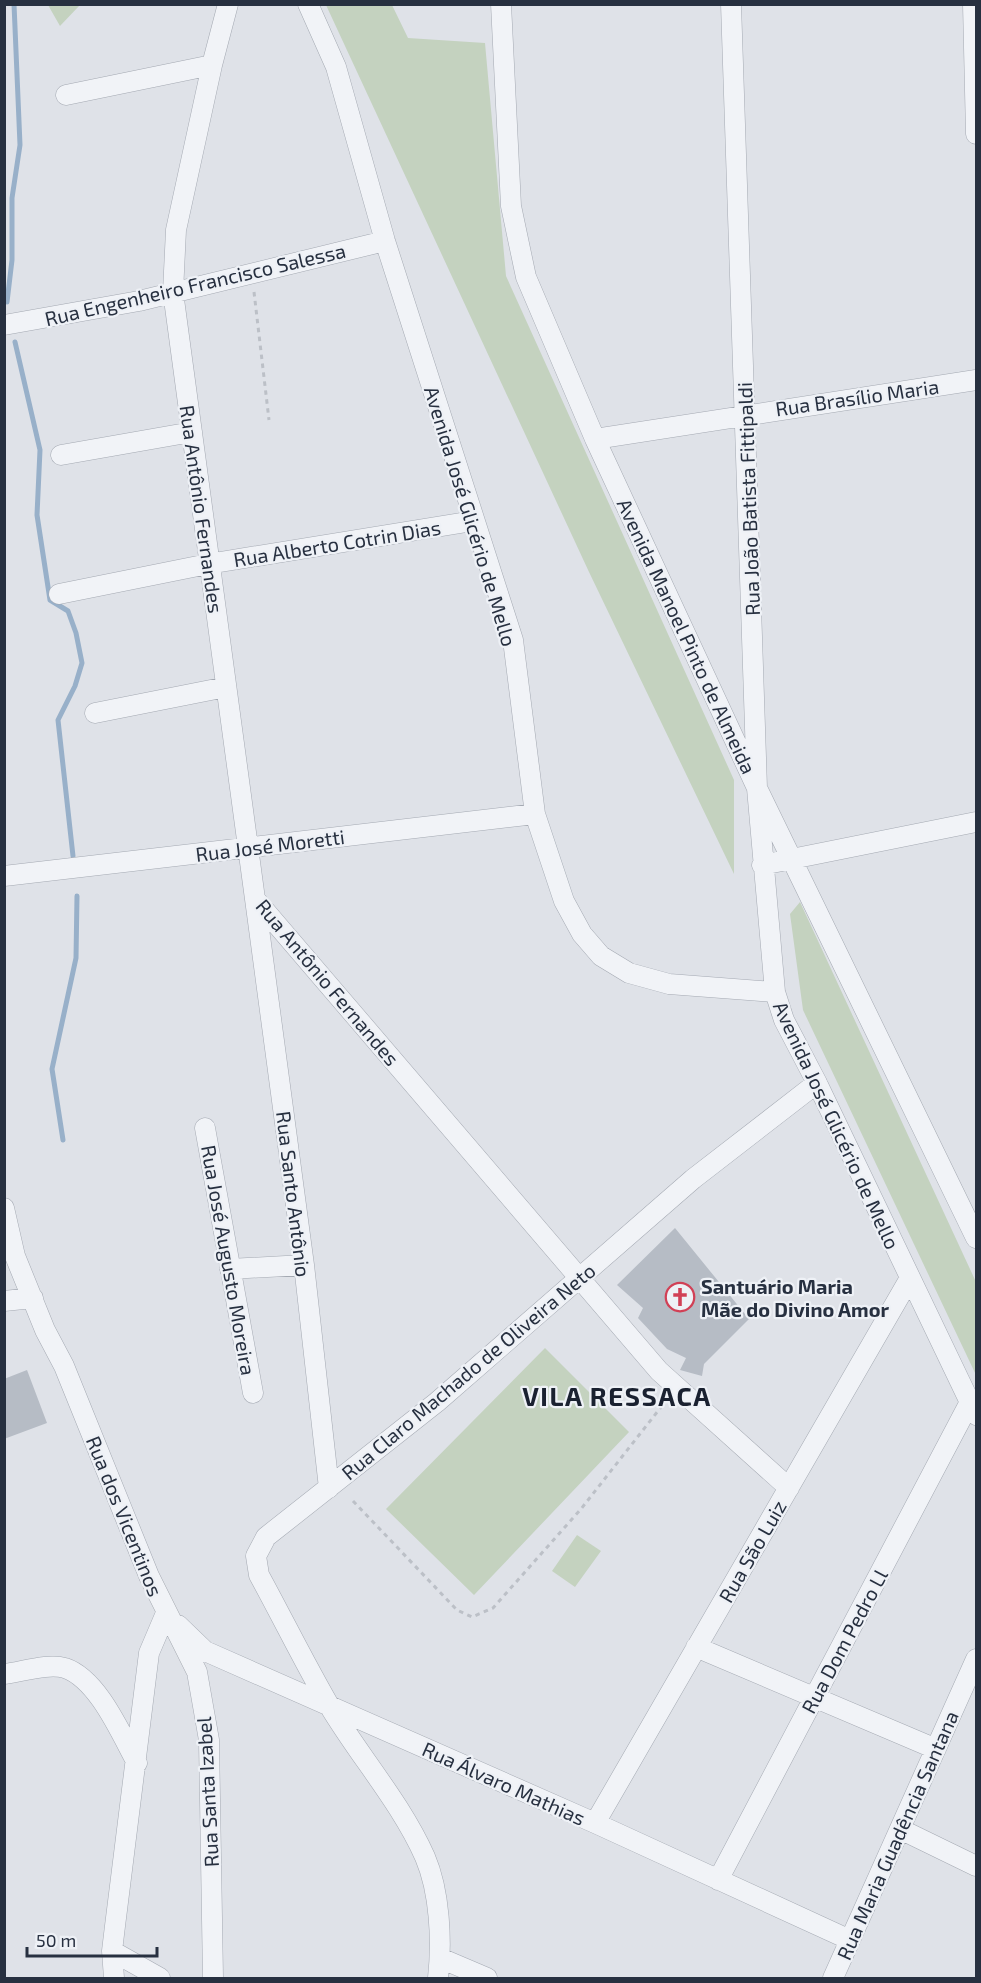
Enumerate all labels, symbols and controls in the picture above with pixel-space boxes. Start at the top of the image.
street label: Rua Engenheiro Francisco Salessa [42,238,348,330]
street label: Rua Brasílio Maria [774,374,940,420]
street label: Rua João Batista Fittipaldi [732,382,764,616]
street label: Avenida José Glicério de Mello [420,383,522,649]
street label: Rua Antônio Fernandes [176,403,228,615]
street label: Avenida Manoel Pinto de Almeida [613,495,761,777]
street label: Rua Alberto Cotrin Dias [232,515,442,571]
street label: Rua José Moretti [194,824,346,866]
street label: Rua Antônio Fernandes [251,894,405,1070]
street label: Avenida José Glicério de Mello [769,997,905,1253]
street label: Rua Santo Antônio [272,1110,316,1278]
street label: Rua José Augusto Moreira [197,1143,261,1377]
street label: Rua Claro Machado de Oliveira Neto [336,1258,600,1484]
place label: Santuário Maria Mãe do Divino Amor [701,1274,890,1321]
church icon: Santuário Maria Mãe do Divino Amor [664,1281,696,1313]
district label: VILA RESSACA [522,1380,712,1411]
street label: Rua dos Vicentinos [82,1432,168,1600]
street label: Rua São Luiz [713,1496,791,1606]
street label: Rua Dom Pedro Ll [796,1565,892,1717]
street label: Rua Maria Guadência Santana [831,1707,963,1963]
street label: Rua Santa Izabel [191,1716,223,1868]
street label: Rua Álvaro Mathias [419,1736,589,1830]
scale bar [27,1920,158,1958]
text: 50 m [36,1929,76,1951]

